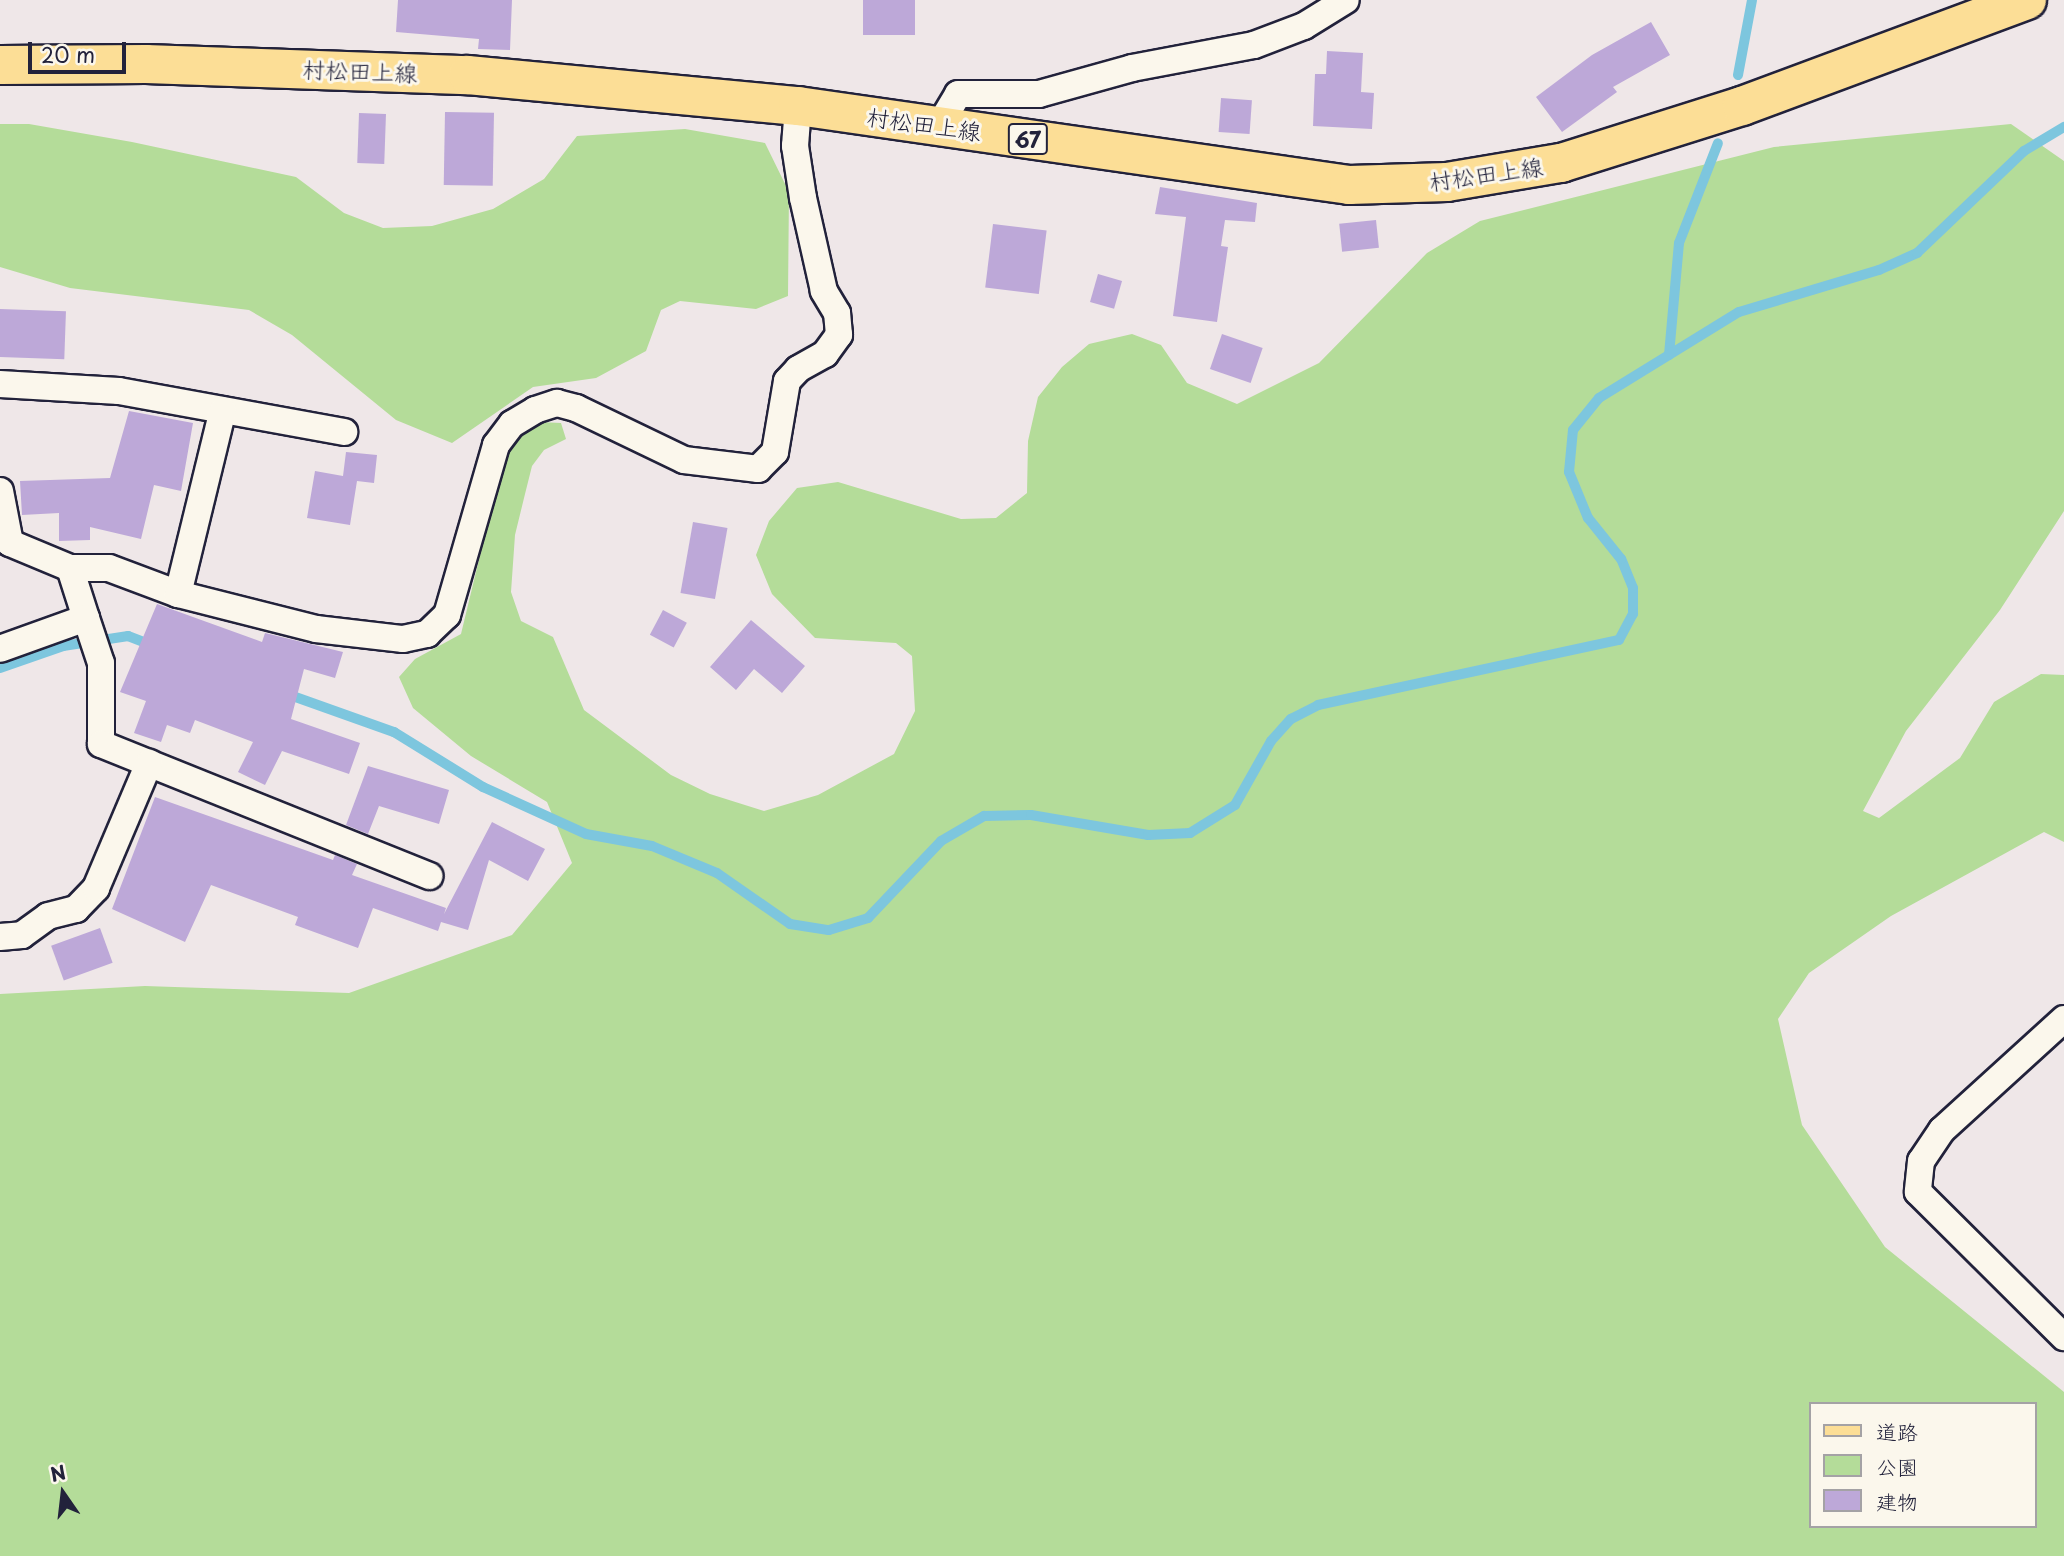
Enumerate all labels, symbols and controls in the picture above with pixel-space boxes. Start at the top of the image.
scale bar [32,28,130,72]
text: 20 m [41,38,95,70]
street label: 村松田上線 [302,55,418,87]
street label: 村松田上線 [865,102,983,146]
road number: 67 [1007,122,1049,156]
street label: 村松田上線 [1427,152,1545,196]
legend [1808,1402,2036,1528]
text: 道路 [1876,1415,1918,1447]
text: 公園 [1876,1450,1918,1482]
text: N [47,1457,69,1488]
north arrow [28,1458,98,1528]
text: 建物 [1876,1485,1918,1517]

